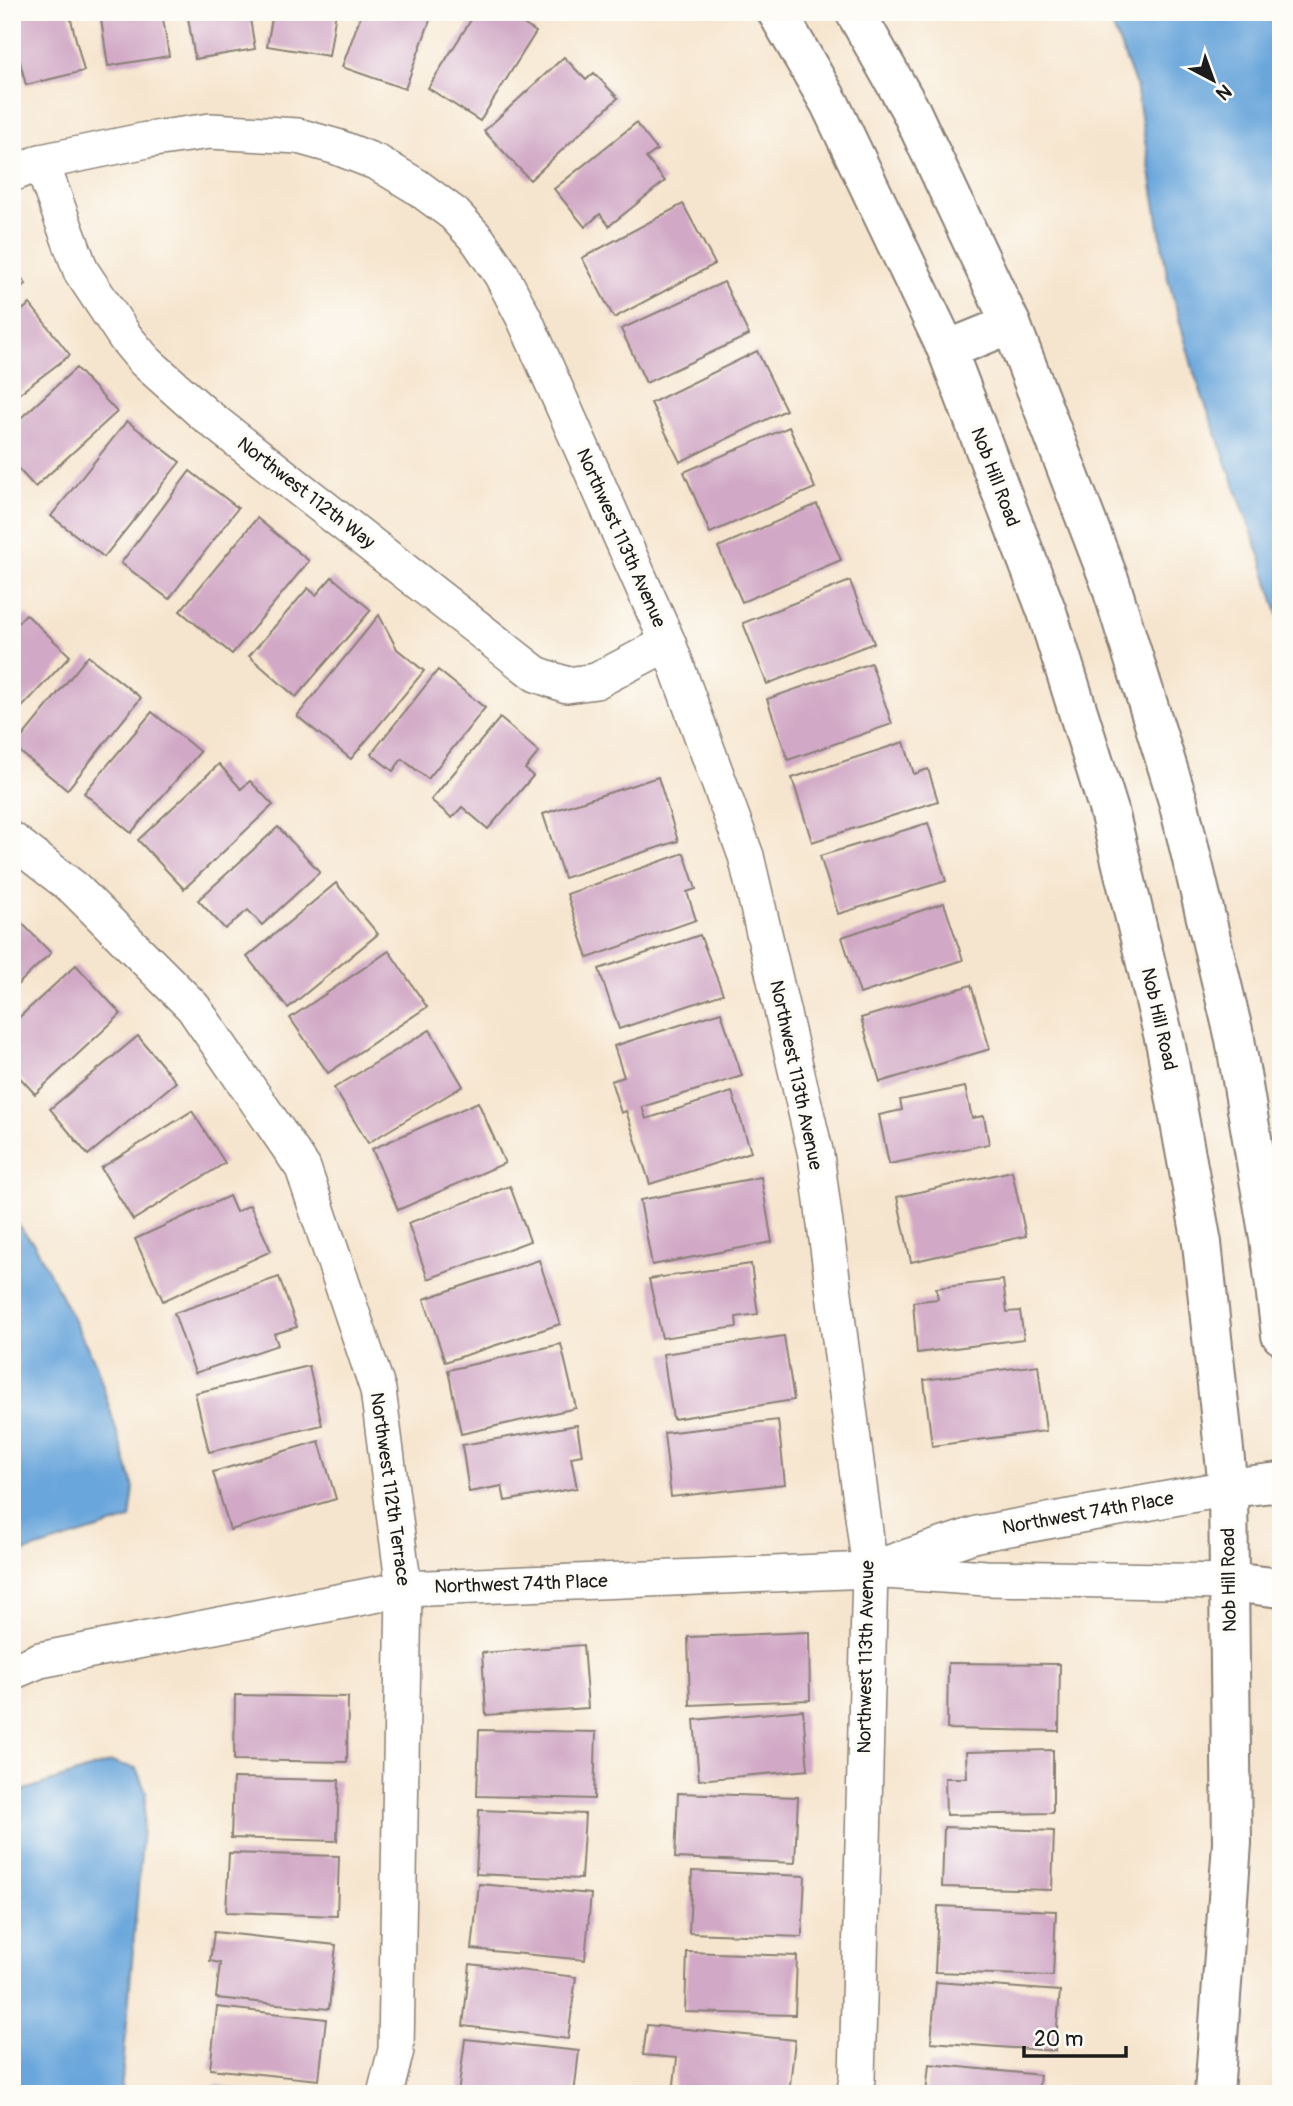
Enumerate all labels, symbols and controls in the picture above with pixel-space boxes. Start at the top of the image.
north arrow [1178,46,1248,116]
text: N [1211,79,1236,105]
street label: Nob Hill Road [965,424,1025,530]
street label: Northwest 112th Way [232,432,380,554]
street label: Northwest 113th Avenue [571,445,672,632]
street label: Nob Hill Road [1136,965,1182,1073]
street label: Northwest 113th Avenue [764,978,828,1173]
street label: Northwest 112th Terrace [365,1391,416,1588]
street label: Northwest 74th Place [1000,1486,1176,1540]
street label: Nob Hill Road [1216,1528,1242,1632]
street label: Northwest 113th Avenue [852,1559,880,1754]
street label: Northwest 74th Place [434,1569,609,1599]
scale bar [1024,2015,1125,2059]
text: 20 m [1034,2026,1083,2053]

